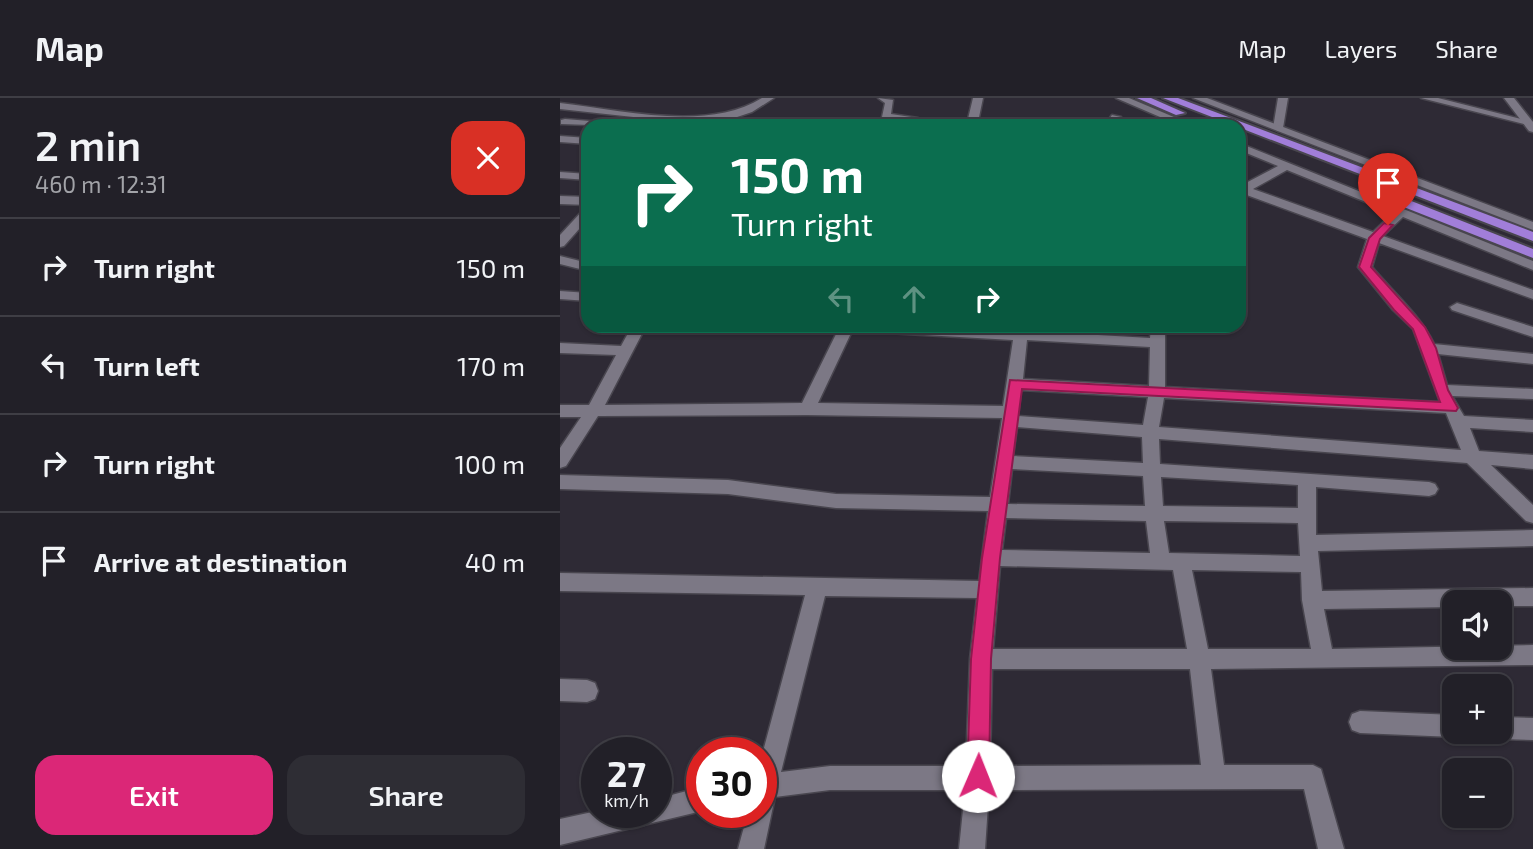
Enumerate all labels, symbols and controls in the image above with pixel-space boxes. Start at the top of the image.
text: Map [35,28,104,68]
text: Map [1238,34,1286,63]
text: Layers [1324,34,1397,63]
text: Share [1435,34,1498,63]
text: 2 min [35,119,141,169]
button: close [451,121,525,195]
text: 150 m [731,144,864,203]
icon: right [616,147,707,238]
pin [1358,153,1418,225]
icon: arrive [1369,164,1407,202]
text: 460 m · 12:31 [35,170,167,198]
text: Turn right [731,204,873,242]
icon: right [35,248,73,286]
text: Turn right [94,252,215,283]
text: 150 m [456,252,525,283]
icon: left [822,280,860,318]
icon: ahead [895,280,933,318]
icon: right [968,280,1006,318]
icon: left [35,346,73,384]
text: Turn left [94,350,200,381]
text: 170 m [457,350,525,381]
icon: right [35,444,73,482]
text: Turn right [94,448,215,479]
text: 100 m [455,448,525,479]
icon: arrive [35,542,73,580]
text: Arrive at destination [94,546,347,577]
text: 40 m [465,546,525,577]
map controls [1442,590,1512,828]
button: sound [1442,590,1512,660]
button: + [1442,674,1512,744]
speed limit sign: 30 [686,737,777,828]
position arrow [941,739,1015,813]
text: 27 [607,752,646,794]
button: Exit [35,755,273,835]
button: Share [287,755,525,835]
button: − [1442,758,1512,828]
text: km/h [604,789,649,811]

